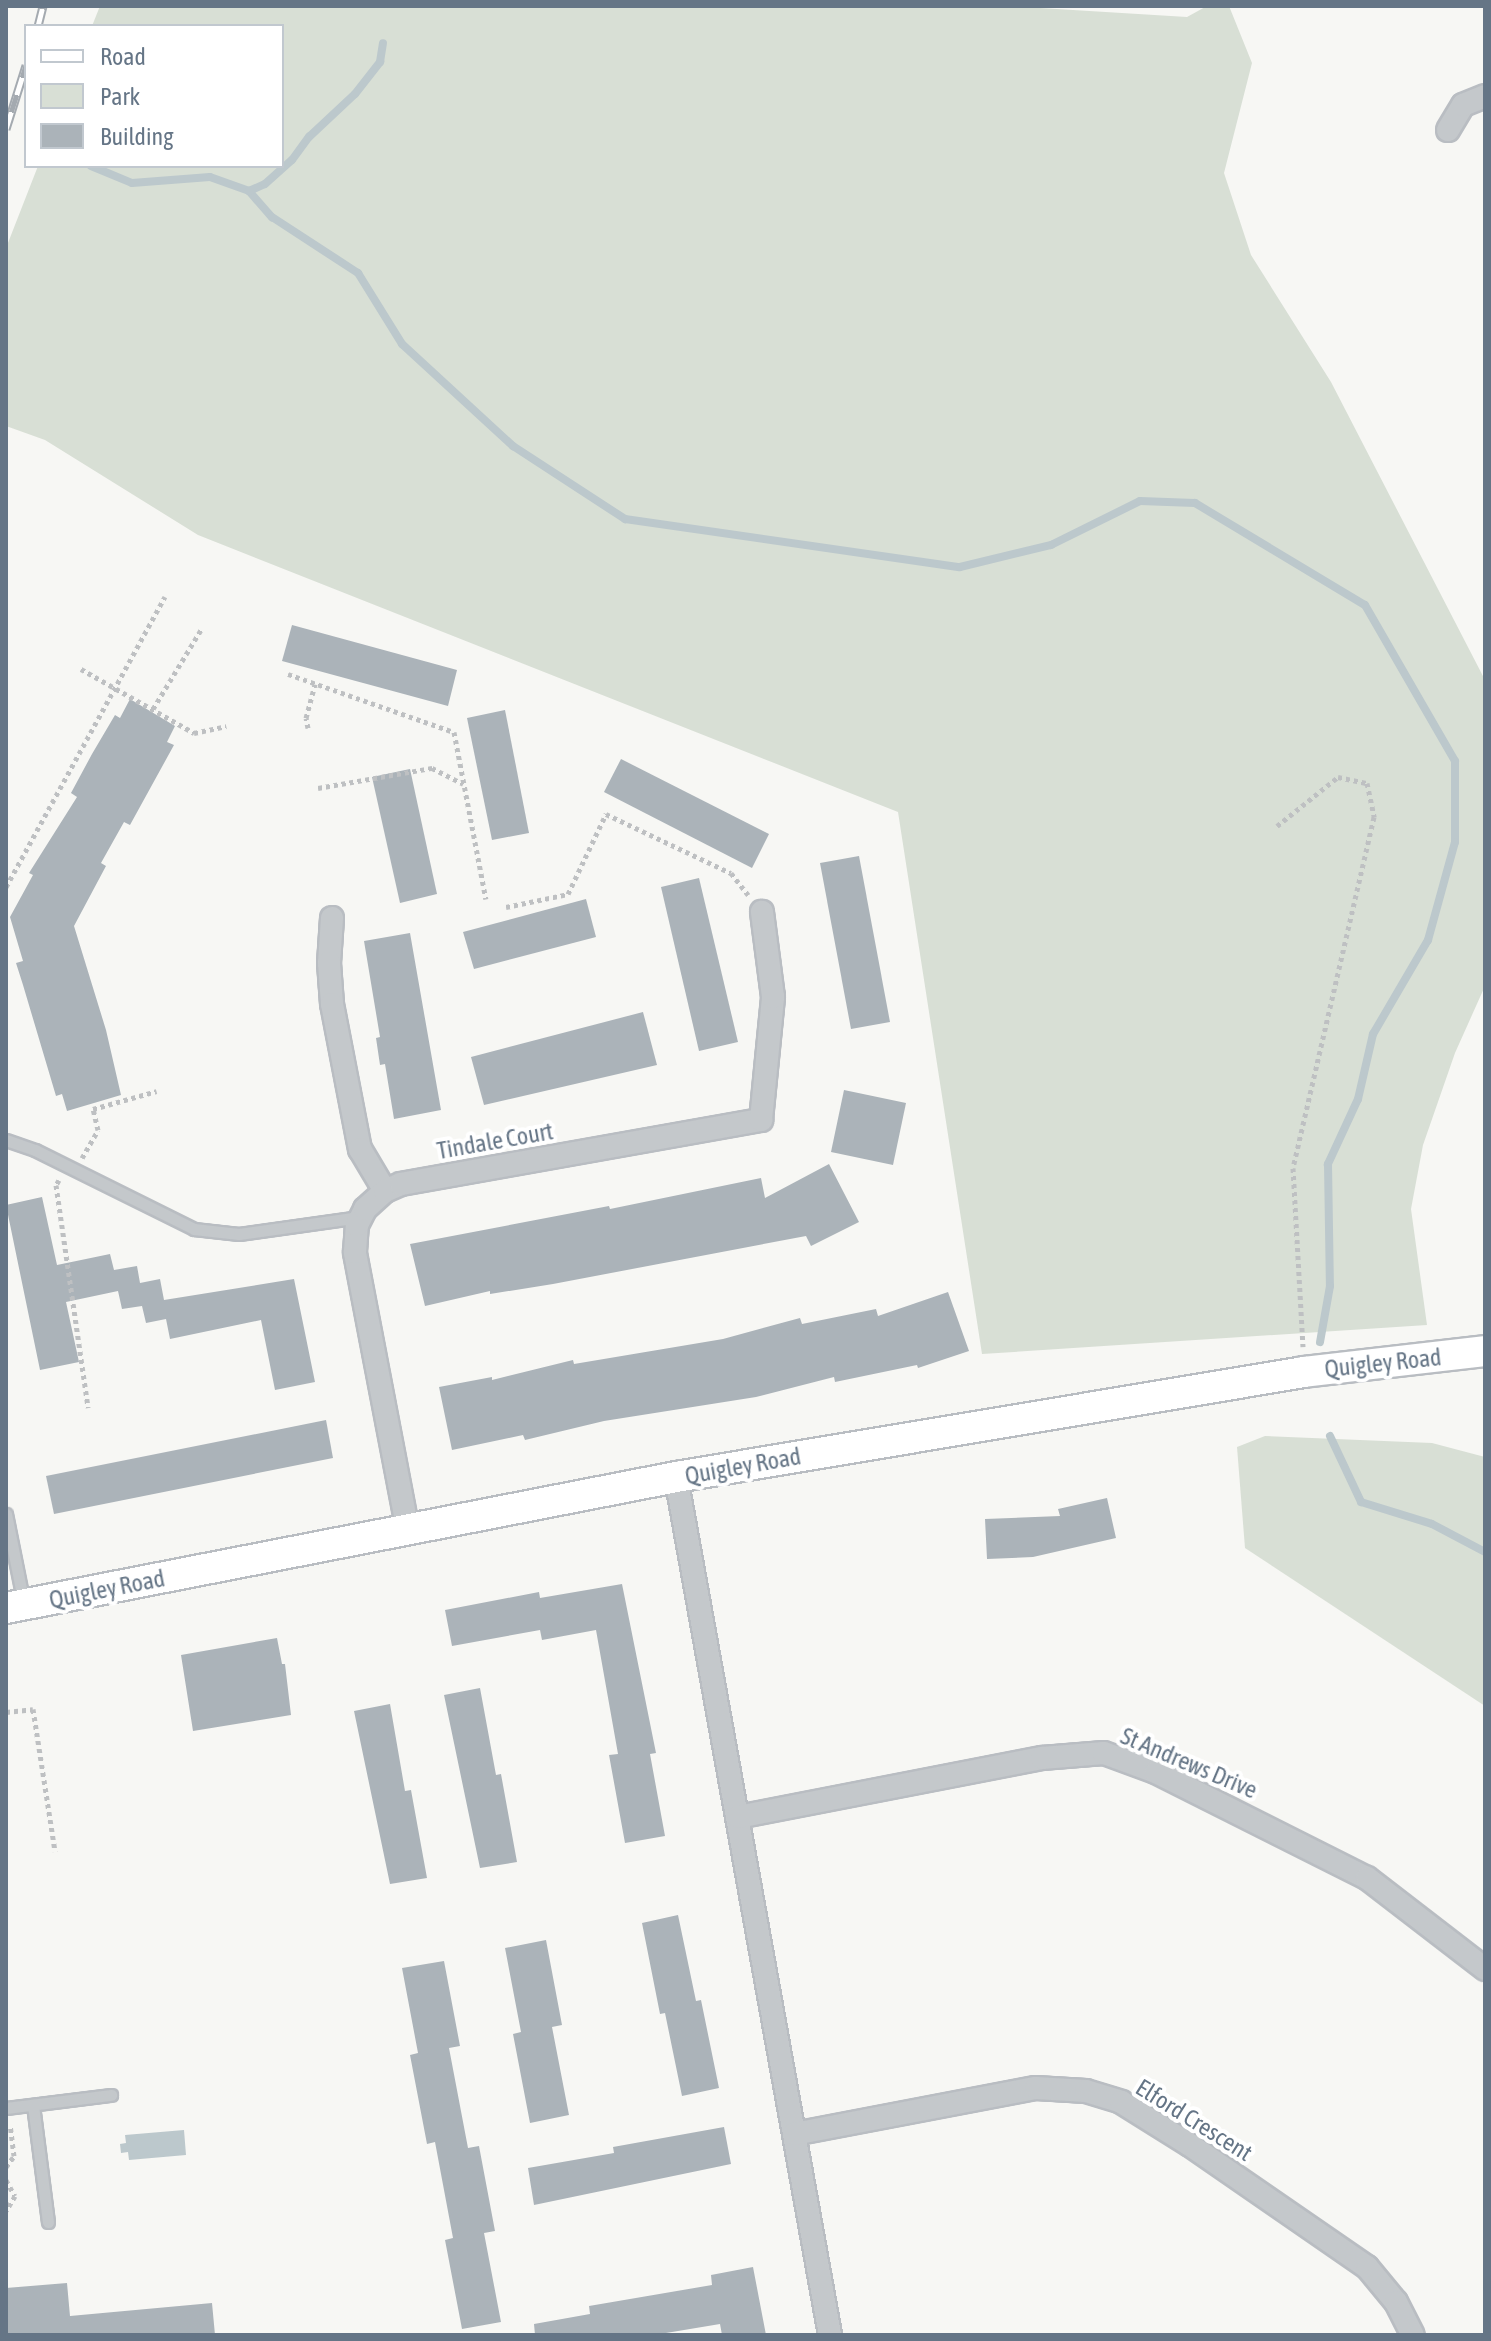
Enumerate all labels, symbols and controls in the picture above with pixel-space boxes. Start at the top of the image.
legend [24,24,284,168]
text: Road [100,43,146,70]
text: Park [100,83,140,110]
text: Building [100,123,173,150]
street label: Tindale Court [435,1117,555,1165]
street label: Quigley Road [1323,1343,1443,1383]
street label: Quigley Road [683,1442,803,1490]
street label: Quigley Road [47,1564,167,1614]
street label: St Andrews Drive [1116,1721,1262,1805]
street label: Elford Crescent [1130,2073,1258,2167]

